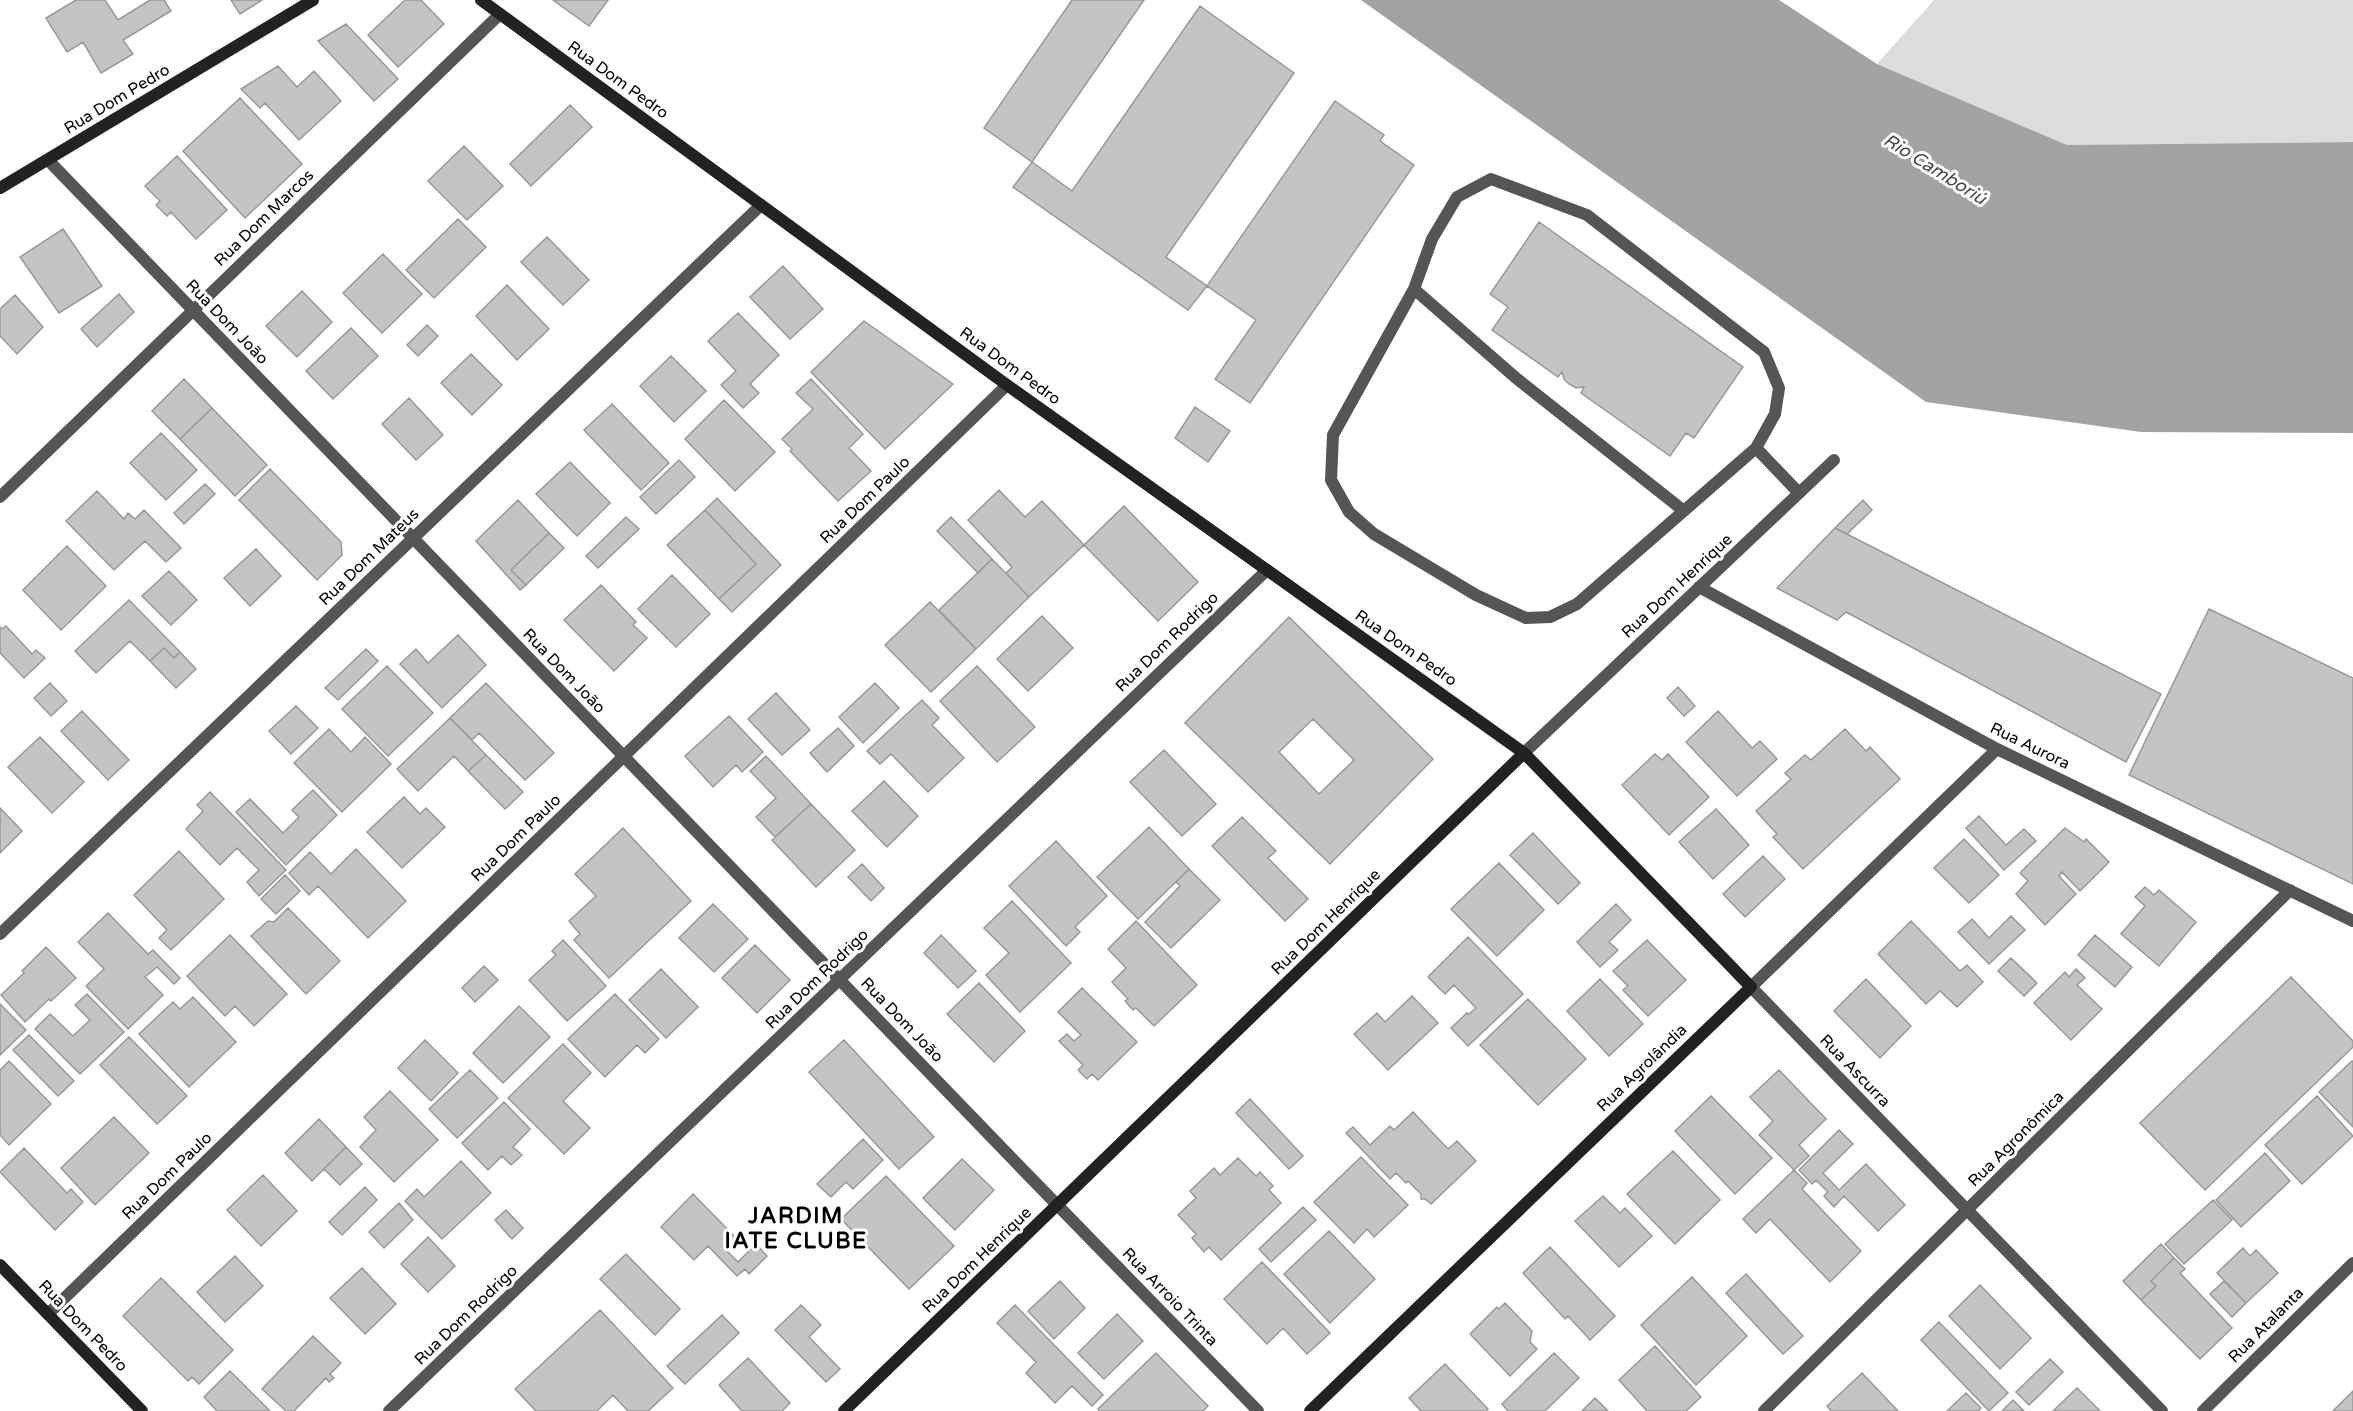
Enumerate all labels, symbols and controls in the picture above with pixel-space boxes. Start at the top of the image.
street label: Rua Dom Pedro [564,37,672,123]
street label: Rua Dom Pedro [60,60,174,138]
water label: Rio Camboriú [1880,129,1991,210]
street label: Rua Dom Marcos [210,165,318,271]
street label: Rua Dom João [181,275,273,369]
street label: Rua Dom Pedro [956,323,1064,409]
street label: Rua Dom Paulo [816,452,914,548]
street label: Rua Dom Mateus [315,504,423,610]
street label: Rua Dom Henrique [1617,529,1737,643]
street label: Rua Dom Rodrigo [1111,588,1223,696]
street label: Rua Dom Pedro [1351,605,1461,691]
street label: Rua Dom João [518,624,610,718]
street label: Rua Aurora [1987,718,2073,774]
street label: Rua Dom Paulo [467,790,565,886]
street label: Rua Dom Henrique [1267,865,1385,979]
street label: Rua Dom Rodrigo [761,925,873,1033]
street label: Rua Dom João [856,973,948,1067]
street label: Rua Agrolândia [1593,1020,1691,1116]
street label: Rua Ascurra [1815,1030,1895,1112]
street label: Rua Agronômica [1964,1087,2068,1191]
street label: Rua Dom Paulo [118,1128,216,1224]
district label: JARDIM IATE CLUBE [725,1203,867,1254]
street label: Rua Dom Henrique [918,1203,1036,1317]
street label: Rua Arroio Trinta [1118,1244,1222,1350]
street label: Rua Dom Rodrigo [410,1261,522,1369]
street label: Rua Dom Pedro [34,1276,132,1376]
street label: Rua Atalanta [2224,1283,2308,1367]

